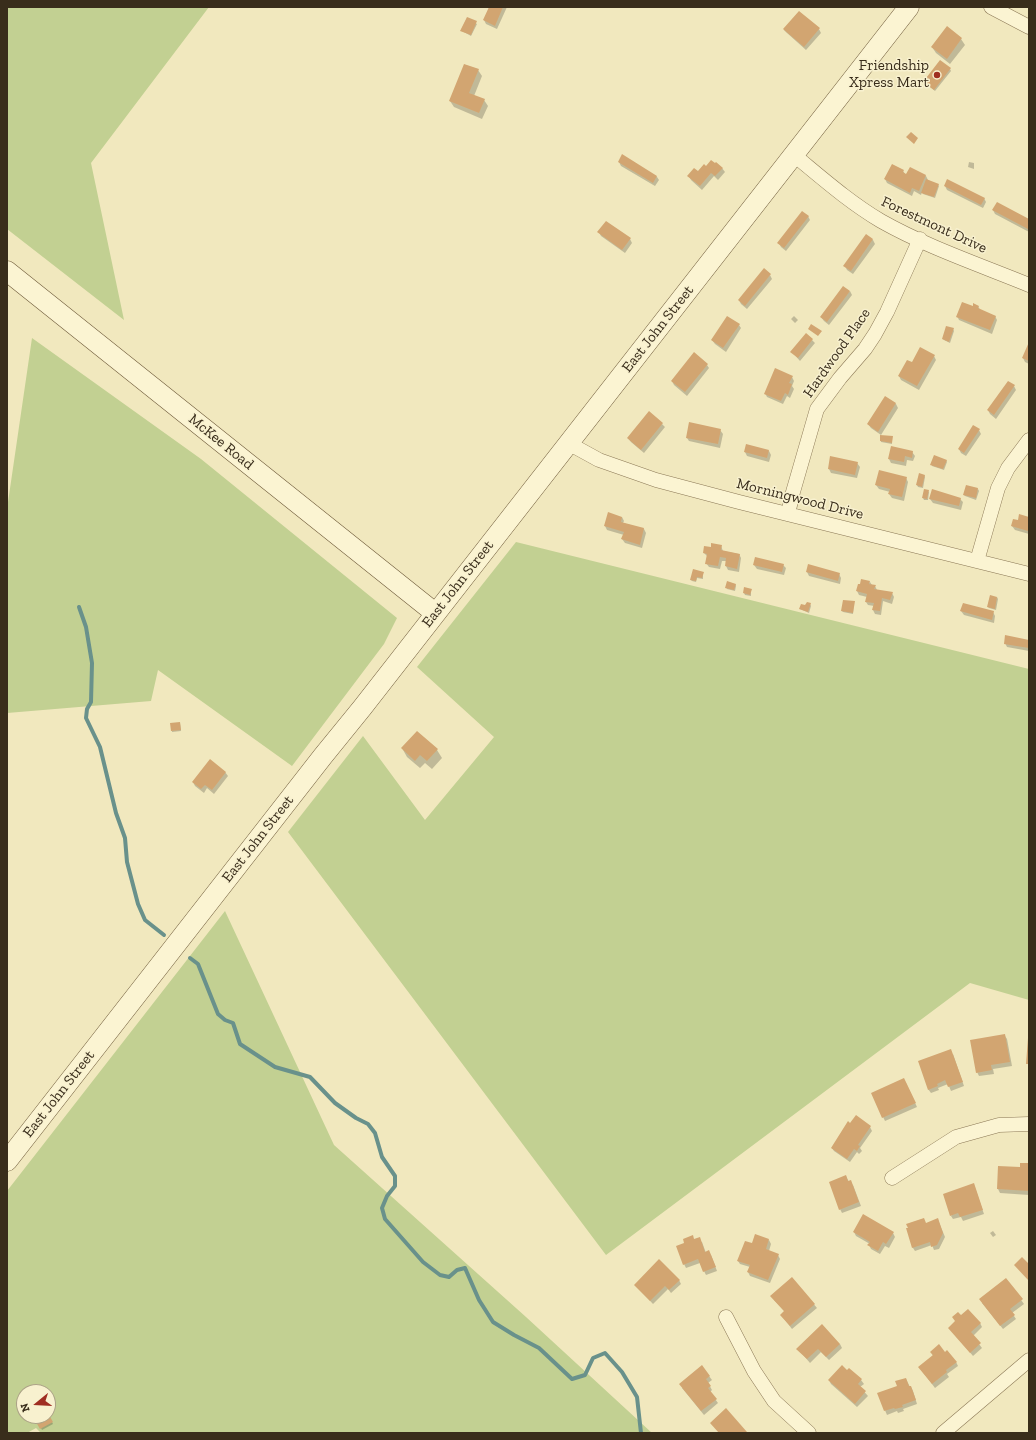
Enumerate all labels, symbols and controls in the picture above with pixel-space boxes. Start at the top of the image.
place label: Friendship Xpress Mart [849,57,929,92]
marker: Friendship Xpress Mart [932,70,942,80]
street label: Forestmont Drive [878,193,990,257]
street label: East John Street [618,282,698,376]
street label: Hardwood Place [800,305,874,401]
street label: McKee Road [185,410,257,474]
street label: Morningwood Drive [735,475,865,523]
street label: East John Street [418,537,498,631]
street label: East John Street [218,792,298,886]
street label: East John Street [19,1047,99,1141]
north arrow [16,1384,56,1424]
text: N [18,1402,33,1414]

